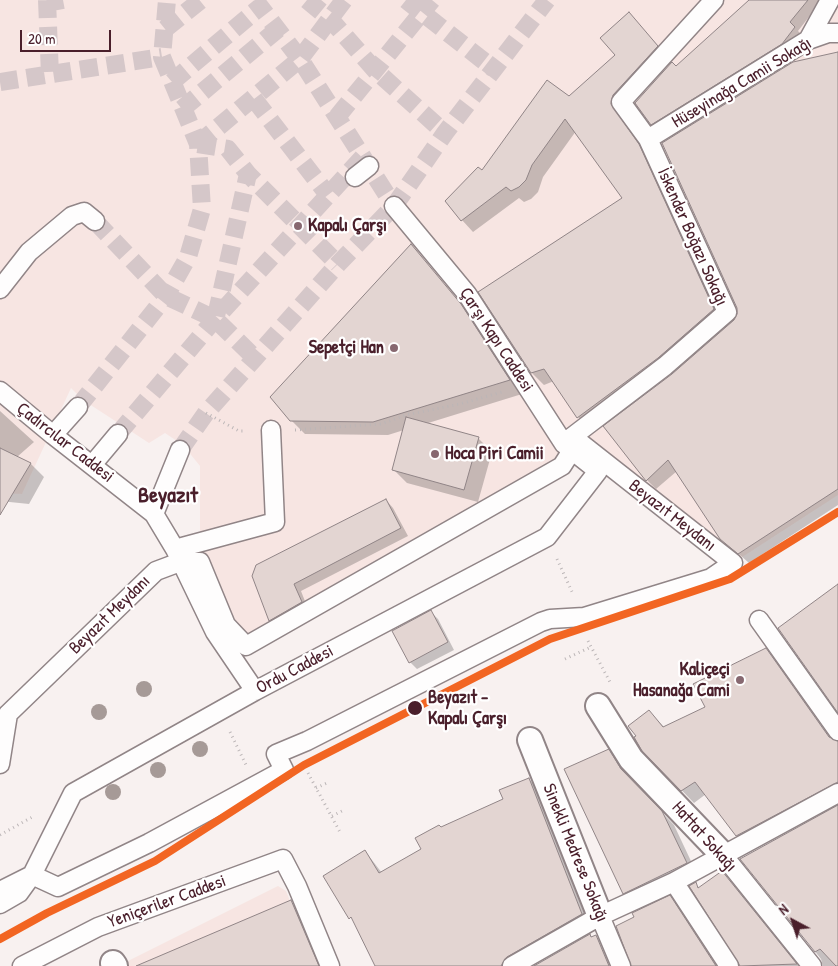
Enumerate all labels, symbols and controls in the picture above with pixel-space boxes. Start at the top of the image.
scale bar [22,20,114,52]
text: 20 m [28,28,55,49]
street label: Hüseyinağa Camii Sokağı [668,33,816,133]
street label: İskender Boğazı Sokağı [652,165,732,309]
place label: Kapalı Çarşı [308,215,387,237]
marker: Kapalı Çarşı [292,220,304,232]
street label: Çarşı Kapı Caddesi [454,284,538,396]
place label: Sepetçi Han [309,337,384,359]
marker: Sepetçi Han [388,342,400,354]
street label: Çadırcılar Caddesi [12,398,118,488]
place label: Hoca Piri Camii [445,443,544,465]
marker: Hoca Piri Camii [429,448,441,460]
street label: Beyazıt Meydanı [624,475,720,557]
district label: Beyazıt [138,483,198,509]
street label: Beyazıt Meydanı [65,571,155,659]
street label: Ordu Caddesi [253,641,337,699]
place label: Kaliçeçi Hasanağa Cami [633,659,730,702]
marker: Kaliçeçi Hasanağa Cami [734,674,746,686]
place label: Beyazıt - Kapalı Çarşı [428,687,507,730]
marker: Beyazıt - Kapalı Çarşı [406,699,424,717]
street label: Sinekli Medrese Sokağı [537,781,613,925]
street label: Hattat Sokağı [667,797,741,877]
street label: Yeniçeriler Caddesi [105,871,229,933]
north arrow [768,896,818,946]
text: N [774,899,792,919]

